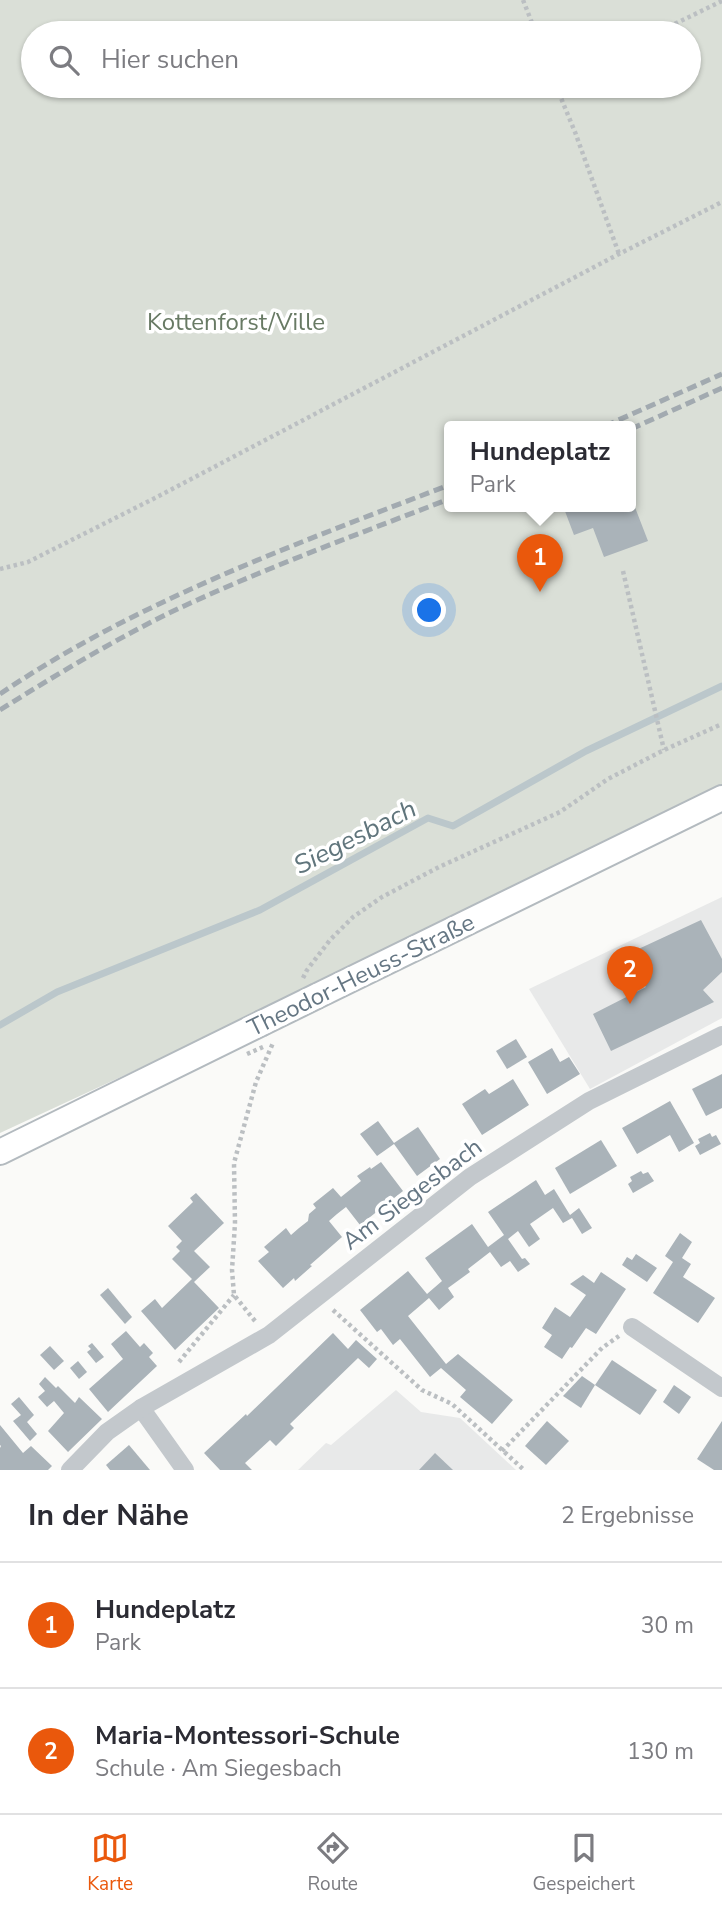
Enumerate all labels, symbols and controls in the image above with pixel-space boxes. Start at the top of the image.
search box [21,21,701,98]
icon: search [45,41,83,79]
text: Hier suchen [101,42,239,77]
park label: Kottenforst/Ville [147,306,325,338]
popup [444,421,636,512]
text: Hundeplatz [470,434,610,469]
text: Park [470,469,516,500]
pin: 1 [517,534,563,592]
your location [412,593,446,627]
water label: Siegesbach [288,791,422,883]
street label: Theodor-Heuss-Straße [242,906,480,1044]
pin: 2 [607,946,653,1004]
street label: Am Siegesbach [336,1131,488,1257]
text: In der Nähe [28,1495,189,1536]
text: 2 Ergebnisse [561,1500,694,1531]
text: Hundeplatz [95,1592,236,1627]
text: 1 [44,1610,58,1641]
text: 30 m [641,1610,694,1641]
text: Park [95,1627,141,1658]
text: Maria-Montessori-Schule [95,1718,400,1753]
text: 2 [44,1736,58,1767]
text: 130 m [627,1736,694,1767]
text: Schule · Am Siegesbach [95,1753,342,1784]
tab: Karte [87,1829,133,1897]
tab: Route [308,1829,358,1897]
tab: Gespeichert [532,1829,635,1897]

